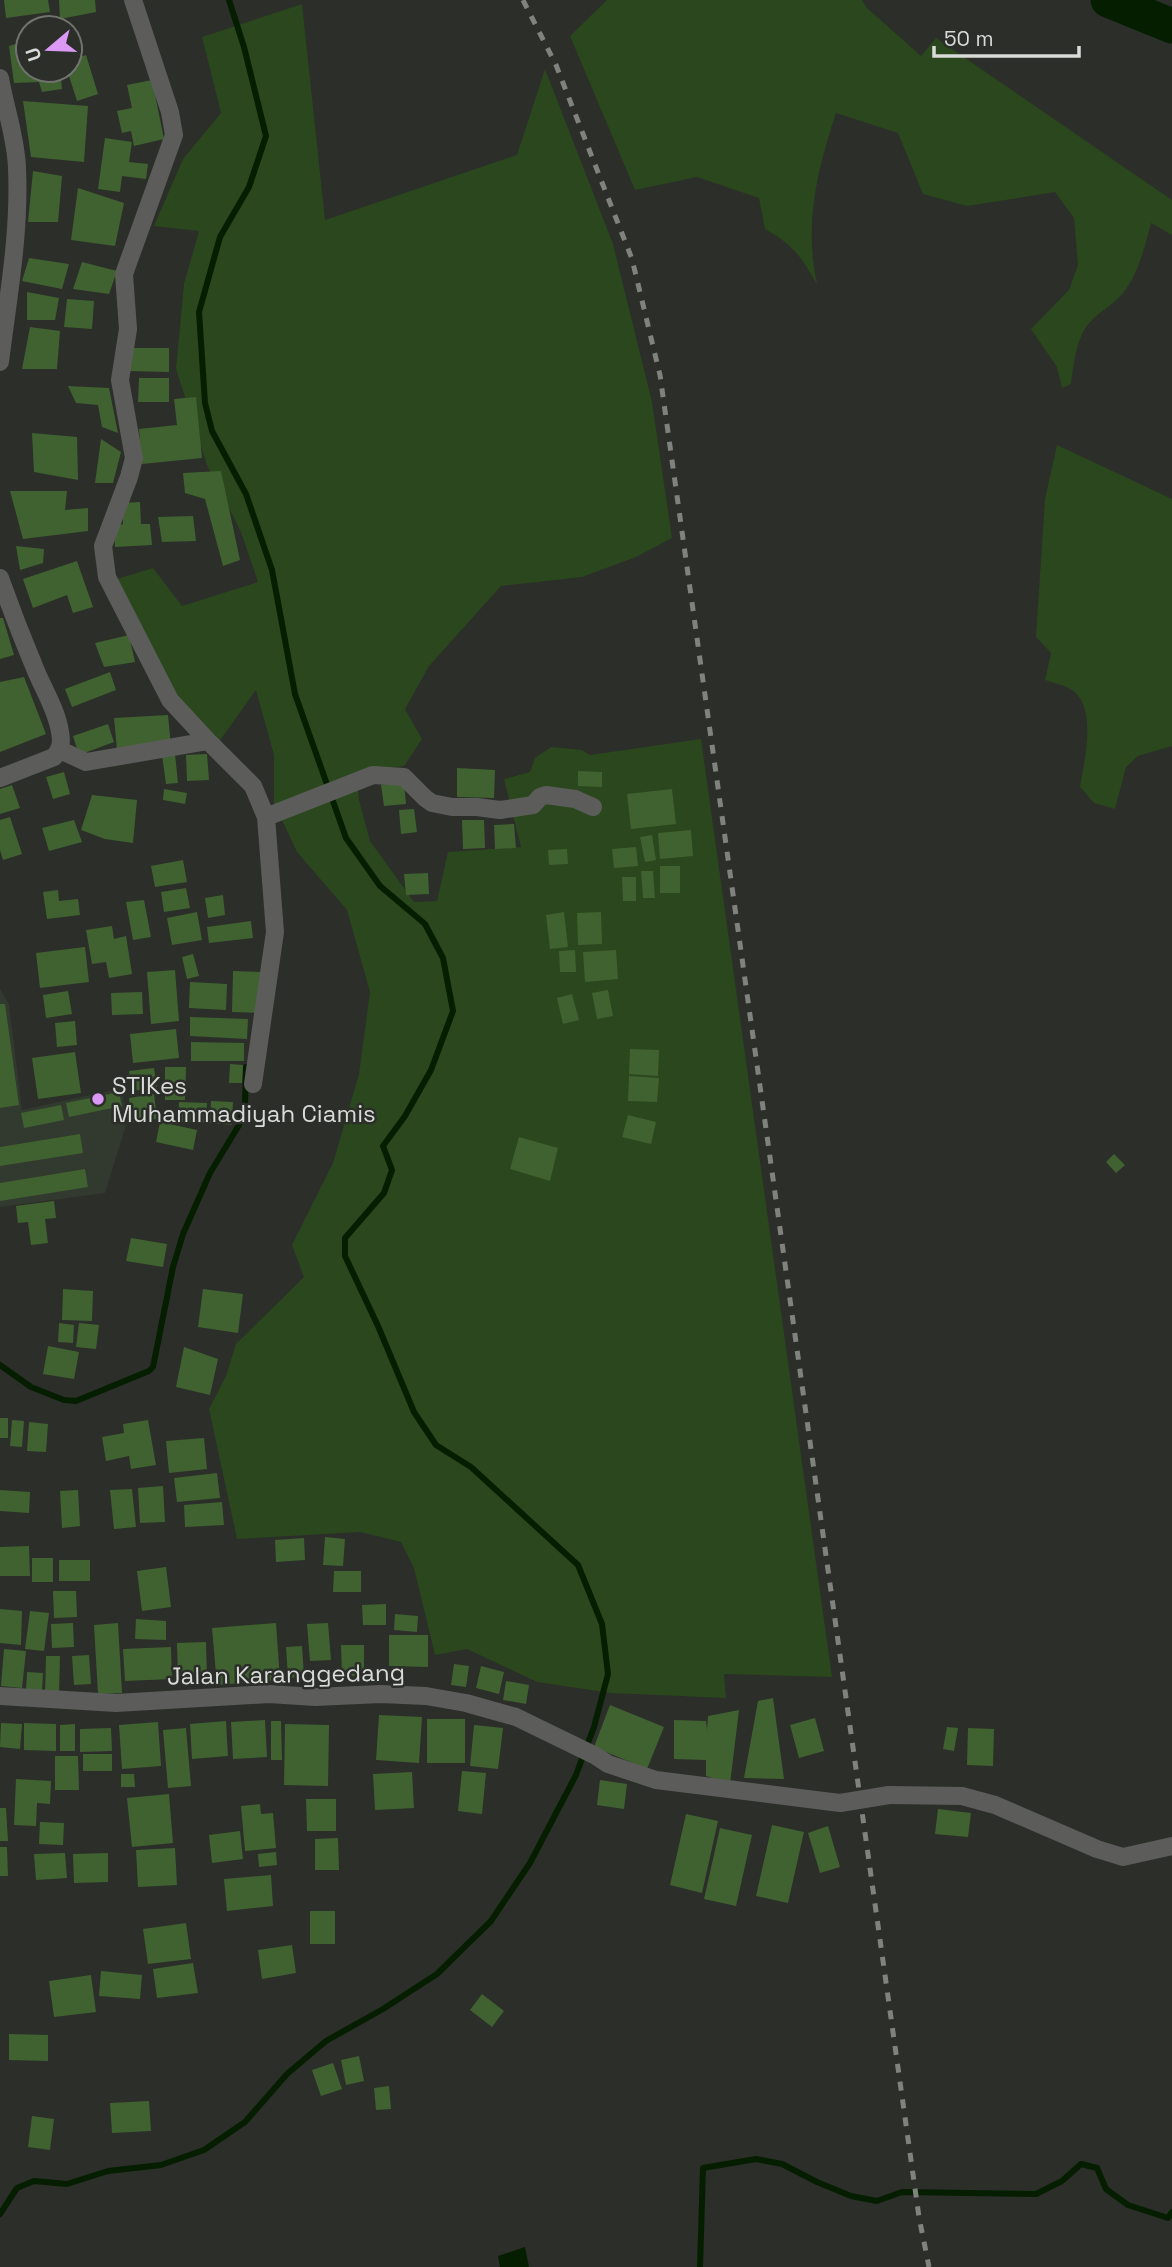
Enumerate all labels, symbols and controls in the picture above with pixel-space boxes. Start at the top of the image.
north arrow [14,14,84,84]
scale bar [934,14,1079,58]
text: 50 m [944,25,994,52]
text: U [19,44,47,64]
place label: STIKes Muhammadiyah Ciamis [112,1070,376,1129]
marker: STIKes Muhammadiyah Ciamis [90,1091,106,1107]
street label: Jalan Karanggedang [167,1656,405,1692]

